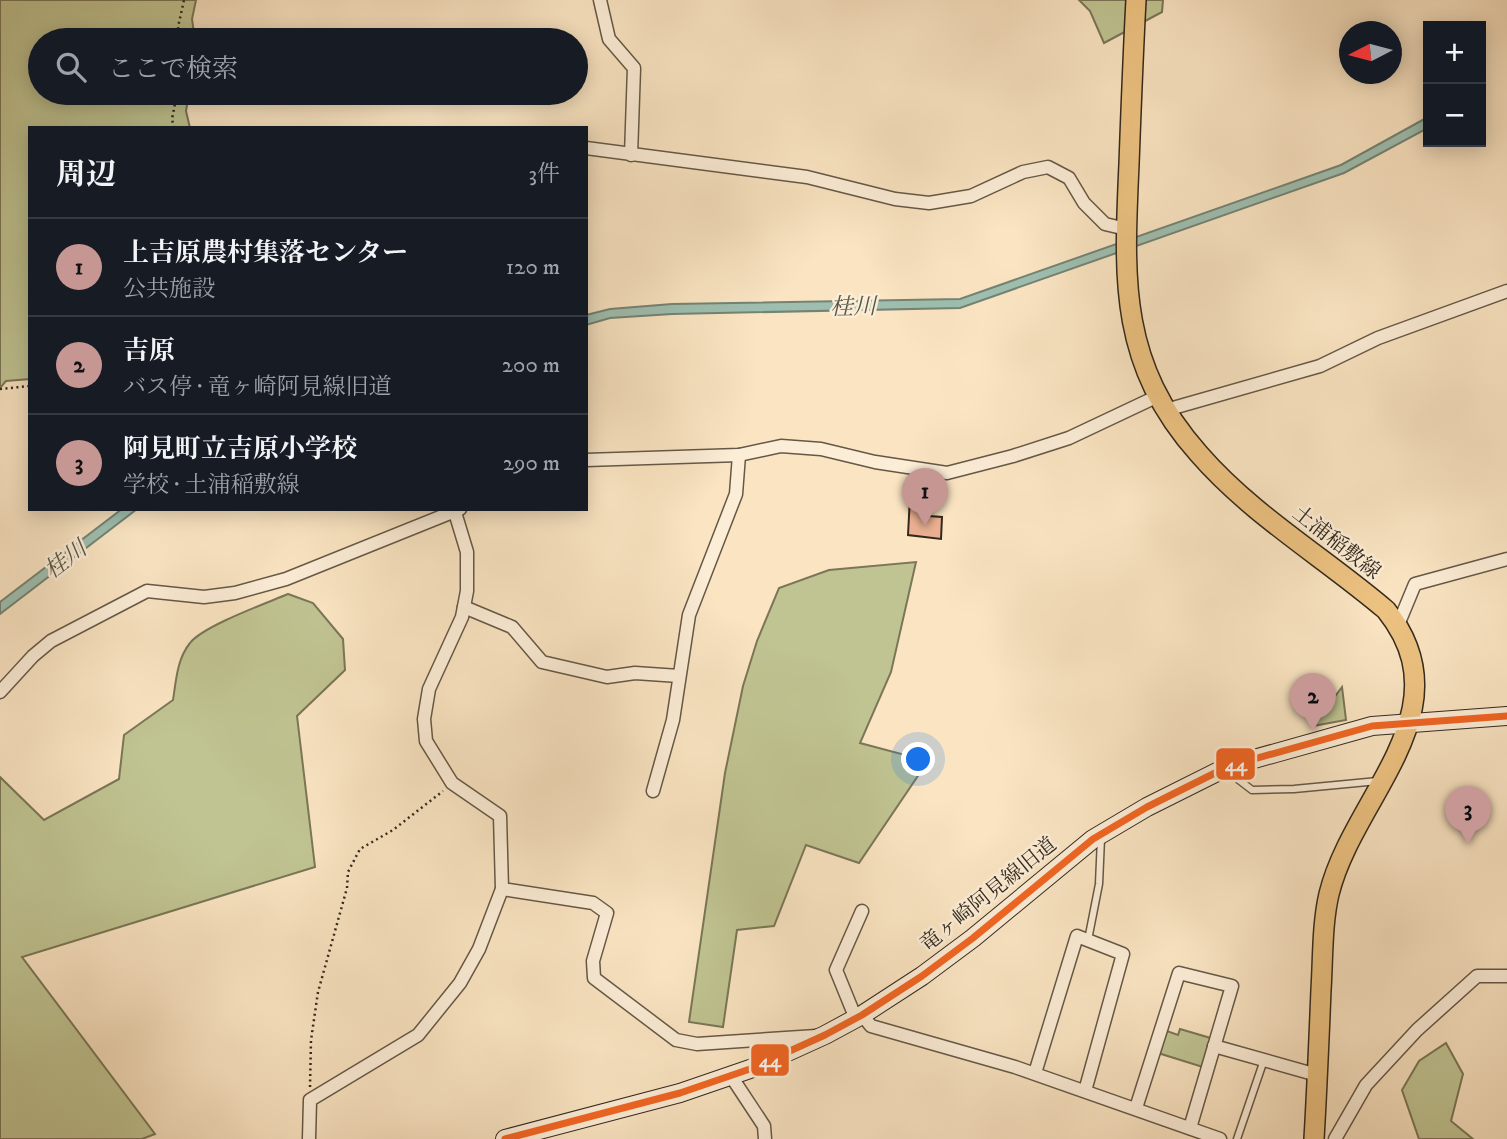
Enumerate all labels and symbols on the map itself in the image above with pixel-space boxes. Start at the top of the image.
north arrow [1339,21,1402,84]
water label: 桂川 [830,293,879,322]
pin: 1 [902,468,948,526]
street label: 土浦稲敷線 [1287,500,1386,585]
water label: 桂川 [39,533,95,586]
pin: 2 [1290,673,1336,731]
your location [901,742,935,776]
line badge: 44 [1215,747,1256,781]
text: 44 [1225,754,1248,777]
pin: 3 [1445,786,1491,844]
street label: 竜ヶ崎阿見線旧道 [915,832,1062,958]
line badge: 44 [750,1043,790,1077]
text: 44 [759,1050,782,1073]

